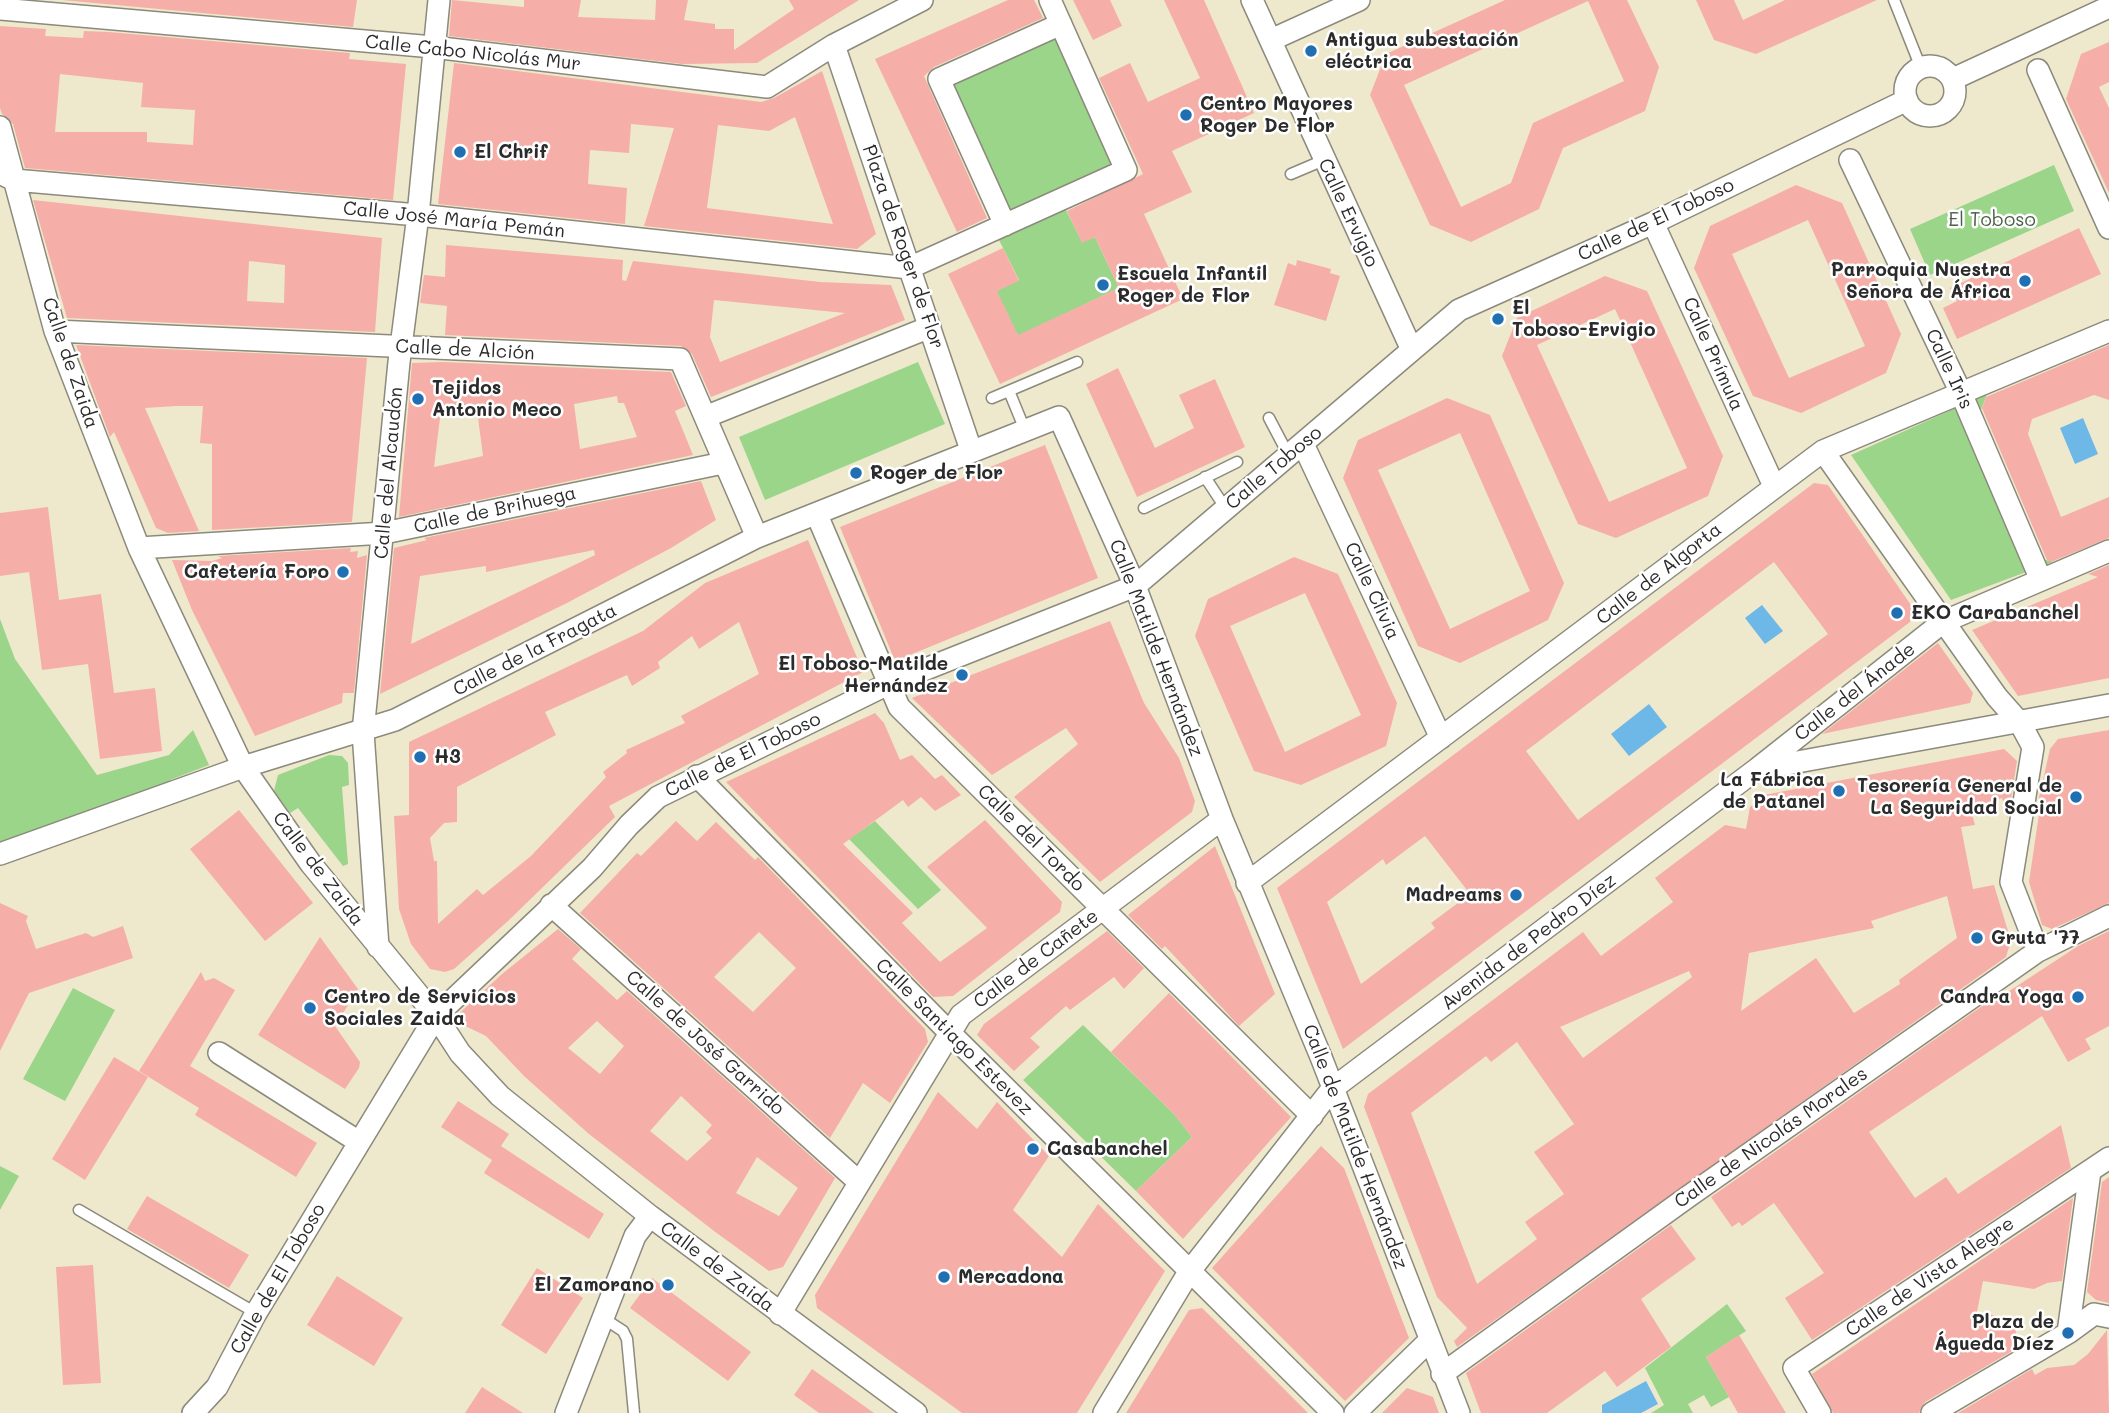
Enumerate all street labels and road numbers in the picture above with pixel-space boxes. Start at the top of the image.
street label: Calle Cabo Nicolás Mur [364,30,582,76]
street label: Plaza de Roger de Flor [857,142,949,352]
street label: Calle Ervigio [1313,155,1383,271]
street label: Calle de El Toboso [1574,174,1738,266]
street label: Calle José María Pemán [342,197,566,243]
street label: Calle Prímula [1678,294,1748,414]
street label: Calle de Zaida [37,295,103,431]
street label: Calle Iris [1921,325,1977,413]
street label: Calle de Alción [395,335,535,365]
street label: Calle del Alcaudón [370,386,408,560]
street label: Calle Toboso [1221,421,1327,515]
street label: Calle de Brihuega [412,482,578,538]
street label: Calle de Algorta [1592,518,1726,630]
street label: Calle Matilde Hernández [1104,536,1208,760]
street label: Calle Clivia [1340,539,1404,643]
street label: Calle de la Fragata [449,599,621,701]
street label: Calle del Ánade [1790,638,1920,746]
street label: Calle de El Toboso [662,707,824,803]
street label: Calle del Tordo [973,780,1089,896]
street label: Calle de Zaida [268,807,368,931]
street label: Avenida de Pedro Díez [1437,869,1621,1015]
street label: Calle de Cañete [969,905,1103,1013]
street label: Calle Santiago Estevez [871,954,1037,1120]
street label: Calle de José Garrido [621,966,789,1120]
street label: Calle de Matilde Hernández [1298,1021,1412,1273]
street label: Calle de Nicolás Morales [1670,1063,1872,1213]
street label: Calle de El Toboso [226,1200,330,1358]
street label: Calle de Vista Alegre [1841,1212,2019,1342]
street label: Calle de Zaida [655,1217,779,1317]

